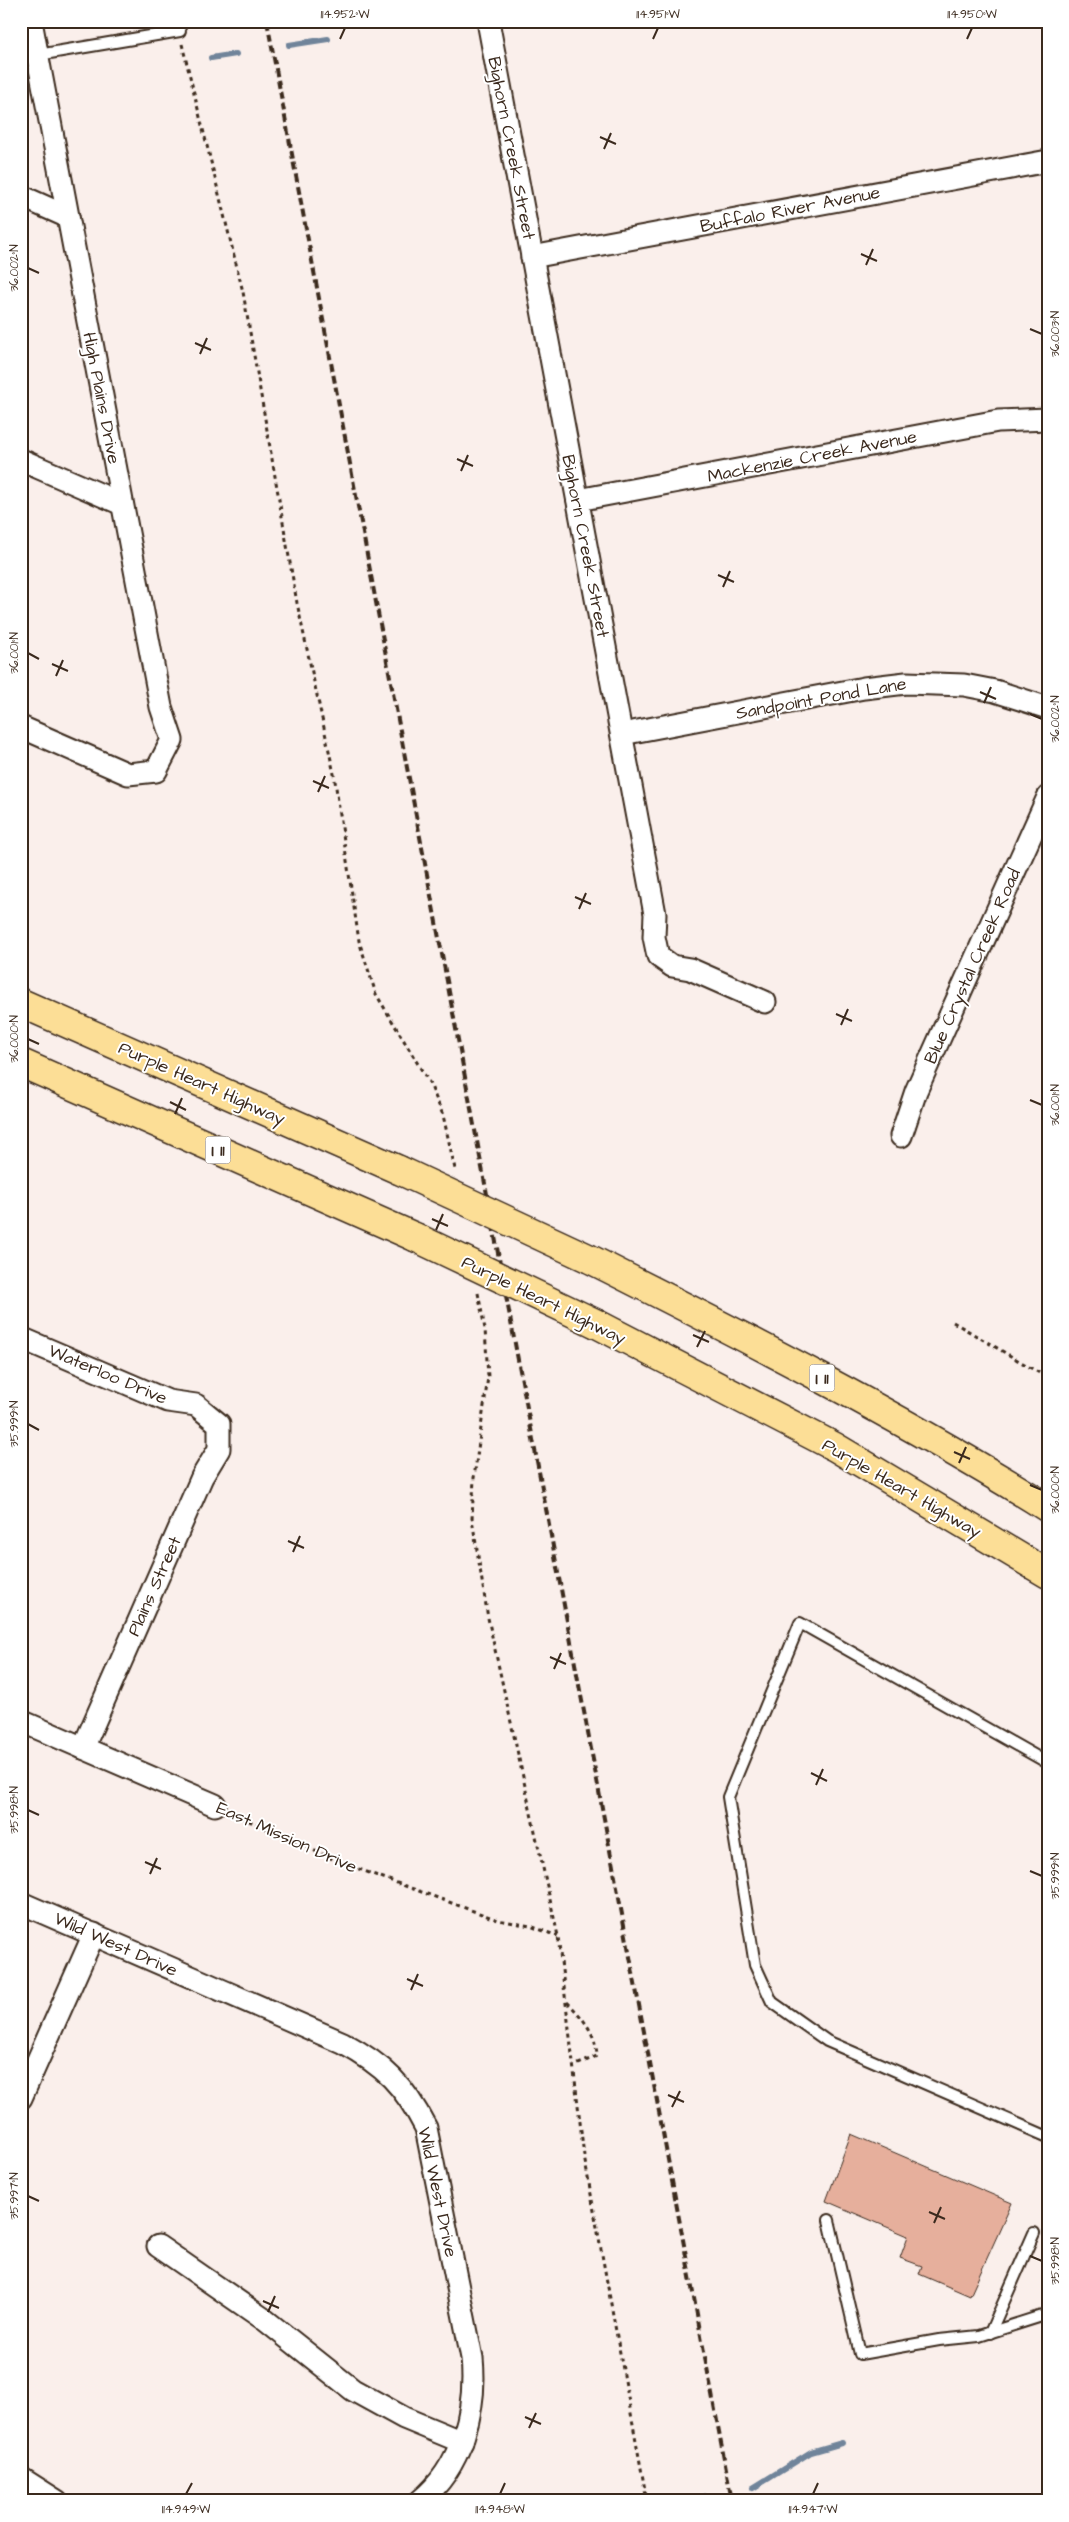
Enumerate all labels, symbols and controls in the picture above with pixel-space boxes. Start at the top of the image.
text: 114.952°W [320,6,370,23]
text: 114.951°W [636,6,681,23]
text: 114.950°W [947,6,998,23]
street label: Bighorn Creek Street [481,54,542,243]
street label: Buffalo River Avenue [698,180,882,239]
text: 36.002°N [6,244,23,292]
text: 36.003°N [1047,310,1064,357]
street label: High Plains Drive [75,330,127,467]
street label: Mackenzie Creek Avenue [705,424,919,489]
street label: Bighorn Creek Street [555,452,616,641]
text: 36.001°N [6,631,23,674]
street label: Sandpoint Pond Lane [734,671,909,726]
text: 36.002°N [1047,695,1064,743]
street label: Blue Crystal Creek Road [918,864,1028,1068]
text: 36.000°N [6,1014,23,1063]
street label: Purple Heart Highway [114,1035,289,1132]
text: 36.001°N [1047,1083,1064,1126]
road number: I 11 [206,1136,230,1164]
street label: Purple Heart Highway [457,1250,630,1352]
street label: Waterloo Drive [45,1338,171,1411]
road number: I 11 [810,1365,834,1392]
text: 35.999°N [6,1400,23,1447]
street label: Purple Heart Highway [817,1433,986,1545]
text: 36.000°N [1047,1465,1064,1514]
street label: Plains Street [121,1532,188,1640]
text: 35.998°N [6,1786,23,1834]
street label: East Mission Drive [213,1795,361,1880]
text: 35.999°N [1047,1852,1064,1899]
street label: Wild West Drive [50,1906,182,1983]
street label: Wild West Drive [412,2125,464,2260]
text: 35.997°N [6,2172,23,2220]
text: 35.998°N [1047,2237,1064,2285]
text: 114.949°W [162,2501,211,2518]
text: 114.948°W [475,2501,526,2518]
text: 114.947°W [788,2501,838,2518]

